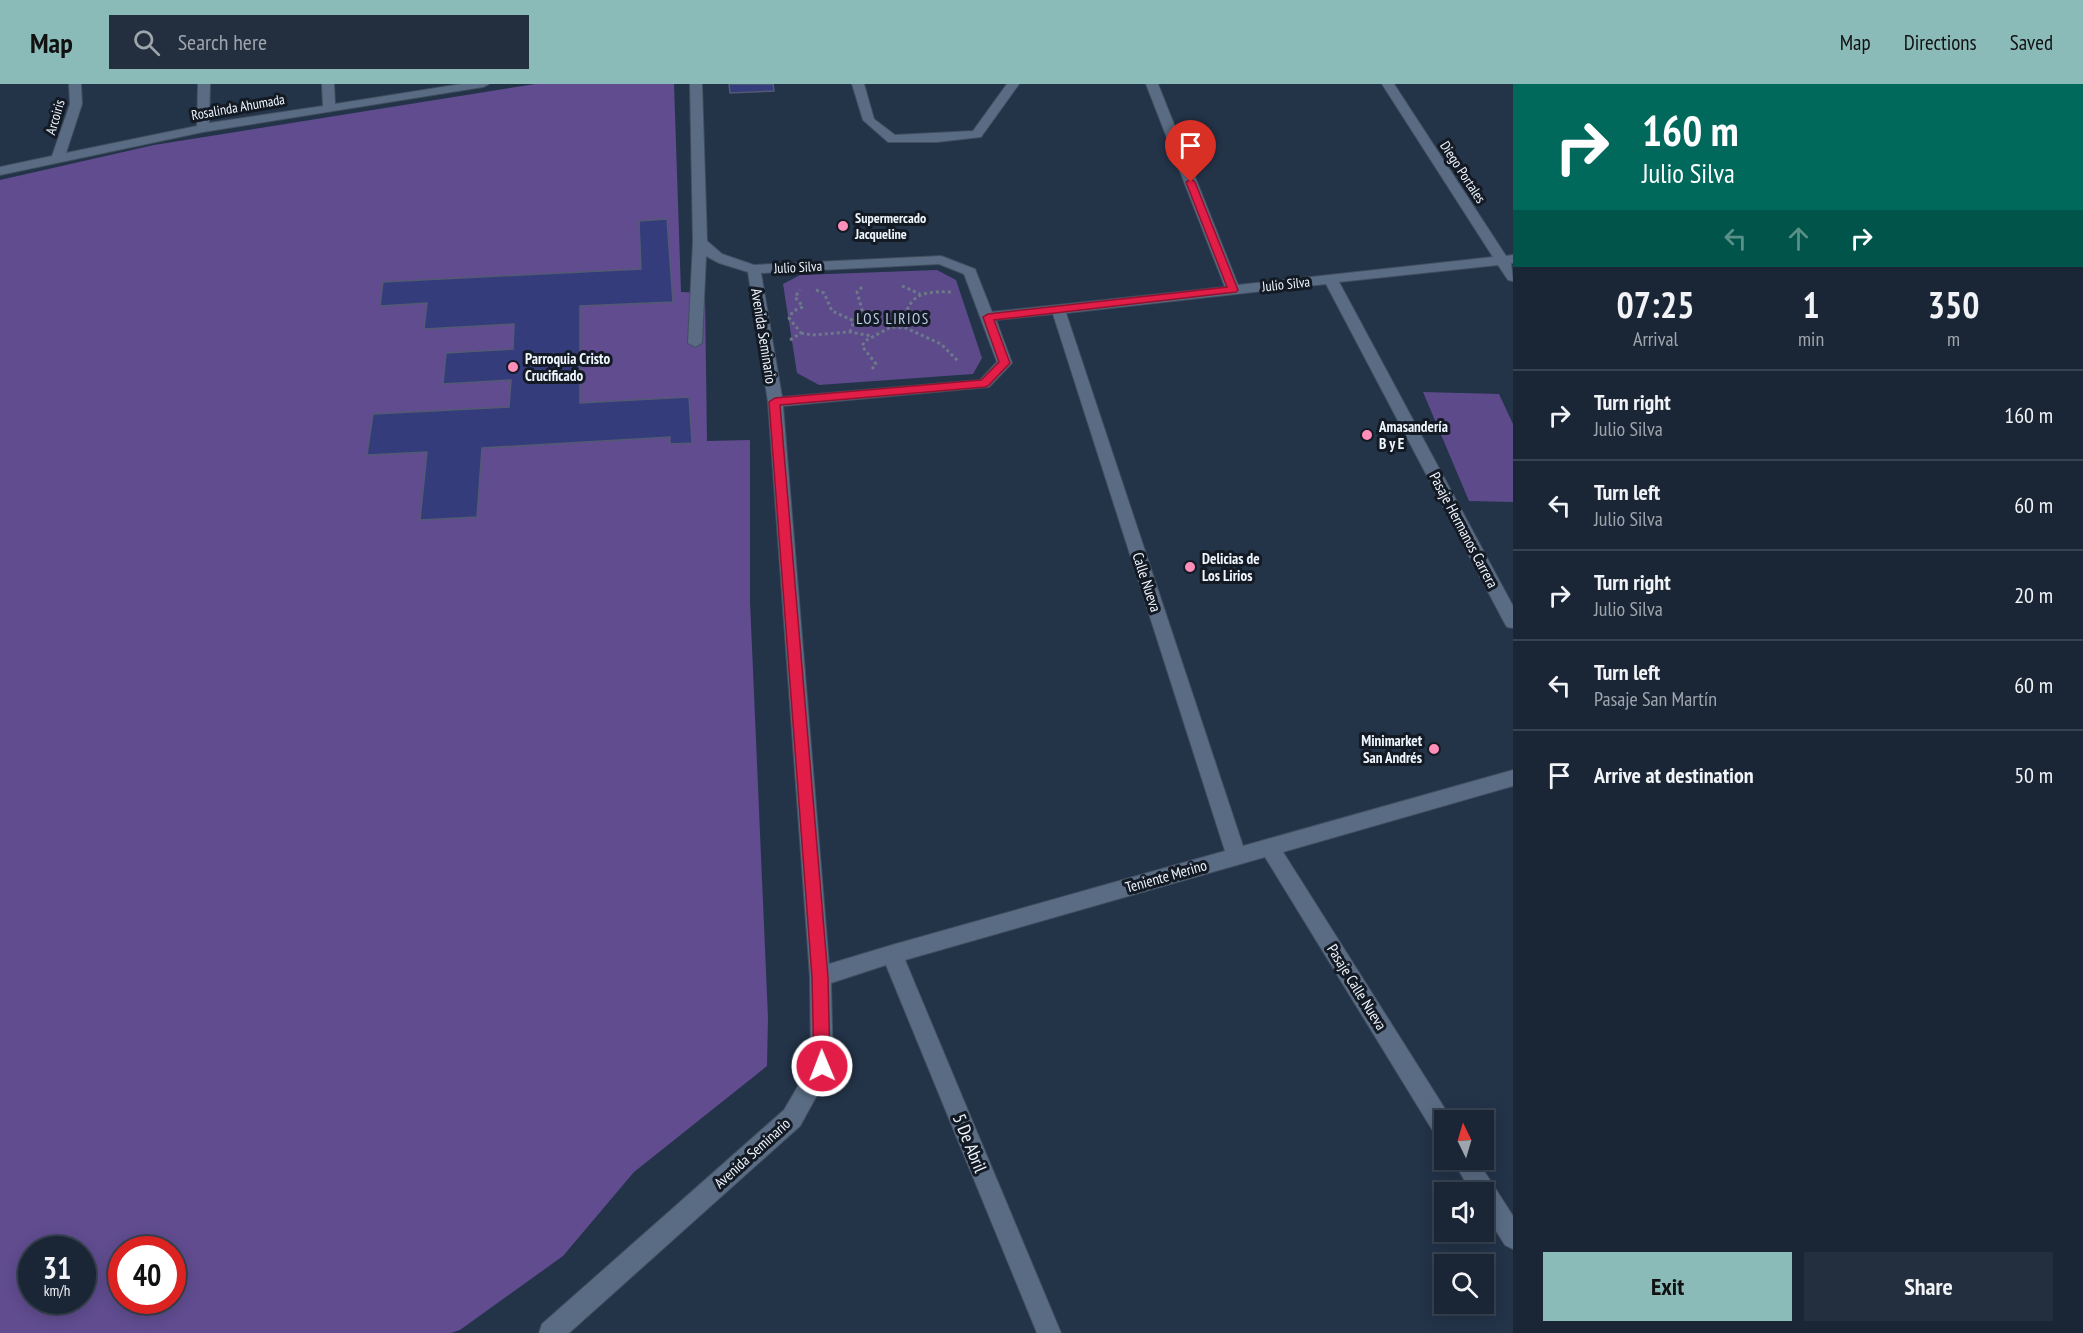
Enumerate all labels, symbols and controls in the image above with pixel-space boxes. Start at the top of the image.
search box [109,15,529,69]
text: Map [30,24,73,61]
icon: search [130,26,163,59]
text: Search here [178,28,267,56]
text: Map [1840,29,1871,56]
text: Directions [1904,29,1977,56]
text: Saved [2010,29,2053,56]
street label: Rosalinda Ahumada [190,90,286,124]
street label: Arcoiris [41,97,69,137]
text: 160 m [1642,103,1739,158]
icon: right [1543,108,1621,186]
pin [1165,120,1216,182]
icon: arrive [1174,129,1207,162]
street label: Diego Portales [1436,138,1490,207]
text: Julio Silva [1642,156,1735,190]
place label: Supermercado Jacqueline [854,209,926,243]
marker: Supermercado Jacqueline [836,219,850,233]
icon: left [1719,222,1752,255]
icon: ahead [1782,222,1815,255]
icon: right [1845,222,1878,255]
street label: Julio Silva [773,257,822,277]
street label: Julio Silva [1260,273,1311,296]
text: 07:25 [1617,281,1694,328]
text: 1 [1802,281,1820,328]
text: 350 [1928,281,1979,328]
street label: Avenida Seminario [747,287,781,385]
district label: LOS LIRIOS [856,309,930,328]
text: Arrival [1633,326,1678,352]
text: min [1798,326,1824,352]
text: m [1947,326,1960,352]
place label: Parroquia Cristo Crucificado [525,349,610,385]
marker: Parroquia Cristo Crucificado [506,360,520,374]
text: Turn right [1594,388,1671,416]
icon: right [1543,399,1576,432]
text: 160 m [2004,401,2053,429]
text: Julio Silva [1594,416,1663,442]
place label: Amasandería B y E [1378,417,1448,453]
marker: Amasandería B y E [1360,428,1374,442]
street label: Pasaje Hermanos Carrera [1425,469,1503,591]
text: Turn left [1594,478,1660,506]
icon: left [1543,489,1576,522]
text: 60 m [2014,491,2053,519]
text: Julio Silva [1594,506,1663,532]
place label: Delicias de Los Lirios [1202,549,1260,585]
street label: Calle Nueva [1128,550,1166,614]
marker: Delicias de Los Lirios [1183,560,1197,574]
text: Turn right [1594,568,1671,596]
icon: right [1543,579,1576,612]
text: 20 m [2014,581,2053,609]
text: Julio Silva [1594,596,1663,622]
text: Turn left [1594,658,1660,686]
icon: left [1543,669,1576,702]
text: 60 m [2014,671,2053,699]
text: Pasaje San Martín [1594,686,1717,712]
place label: Minimarket San Andrés [1361,731,1423,767]
marker: Minimarket San Andrés [1427,742,1441,756]
icon: arrive [1543,759,1576,792]
text: Arrive at destination [1594,761,1754,789]
text: 50 m [2014,761,2053,789]
street label: Teniente Merino [1123,855,1209,897]
street label: Pasaje Calle Nueva [1323,941,1391,1033]
position arrow [790,1034,854,1098]
street label: 5 De Abril [948,1110,992,1177]
north arrow [1434,1110,1494,1170]
map controls [1434,1110,1494,1314]
street label: Avenida Seminario [710,1114,794,1192]
button: sound [1434,1182,1494,1242]
speed limit sign: 40 [108,1236,186,1314]
text: 31 [43,1248,71,1287]
button: Exit [1543,1252,1792,1321]
button: Share [1804,1252,2053,1321]
button: search [1434,1254,1494,1314]
text: km/h [44,1281,70,1300]

